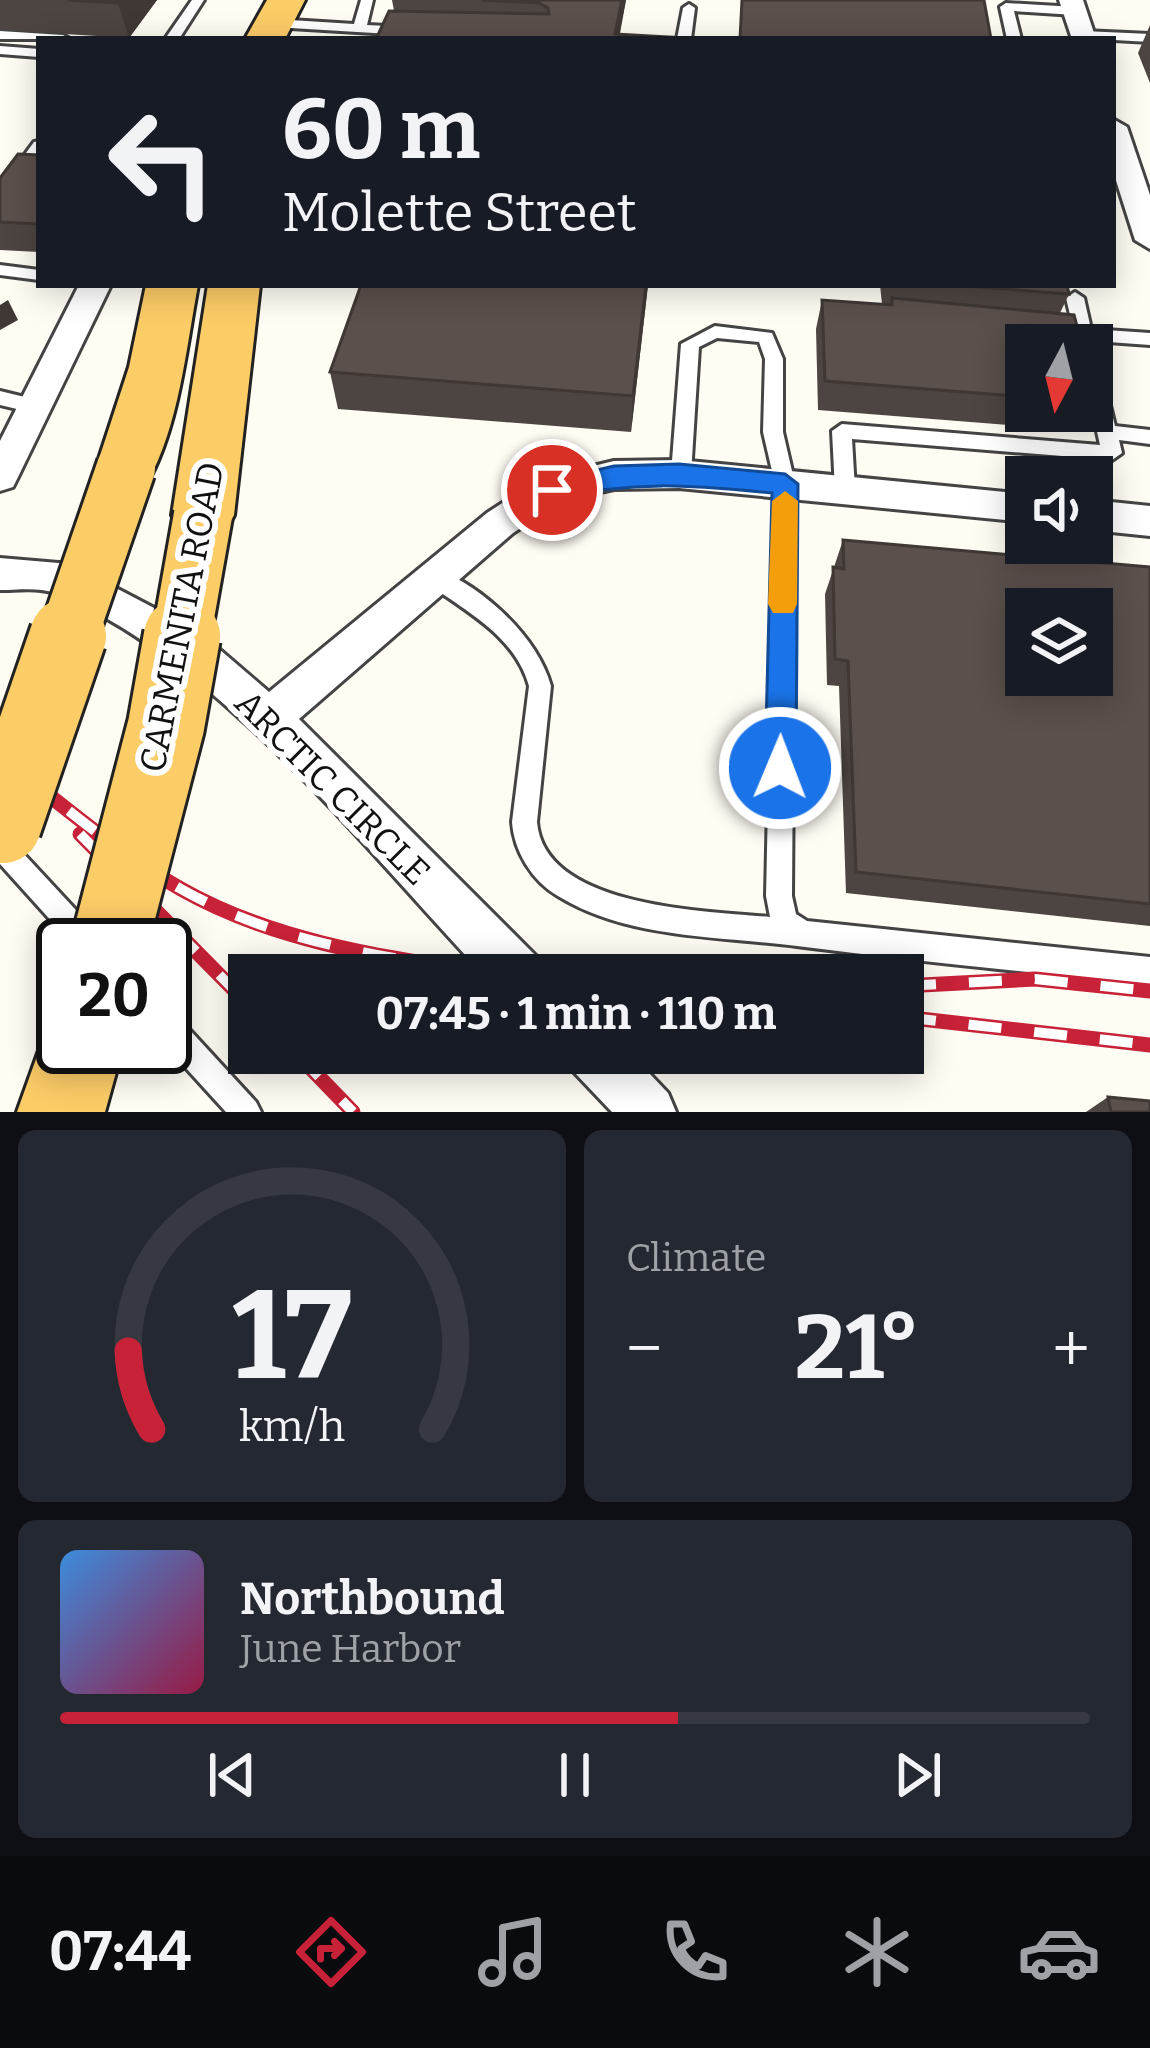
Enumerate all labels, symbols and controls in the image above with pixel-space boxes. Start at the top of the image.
text: 60 m [282,79,480,180]
icon: left [84,84,240,240]
text: Molette Street [282,181,637,245]
north arrow [1005,324,1113,432]
map controls [1005,324,1113,696]
pin [501,439,603,541]
button: sound [1005,456,1113,564]
icon: arrive [519,457,585,523]
street label: CARMENITA ROAD [130,458,234,776]
button: layers [1005,588,1113,696]
street label: ARCTIC CIRCLE [226,681,439,894]
position arrow [717,705,843,831]
speed limit sign: 20 [36,918,192,1074]
text: 07:45 · 1 min · 110 m [376,987,776,1041]
text: Climate [626,1235,766,1281]
text: 17 [232,1261,352,1411]
text: 21° [795,1294,920,1402]
text: − [626,1309,662,1388]
text: + [1052,1309,1090,1388]
text: km/h [239,1401,345,1452]
text: Northbound [240,1572,505,1626]
text: June Harbor [240,1626,461,1672]
icon: previous [199,1742,265,1808]
icon: pause [542,1742,608,1808]
icon: next [885,1742,951,1808]
icon: directions [289,1910,373,1994]
icon: music [471,1910,555,1994]
icon: phone [653,1910,737,1994]
icon: climate [835,1910,919,1994]
icon: car [1017,1910,1101,1994]
text: 07:44 [49,1920,191,1984]

